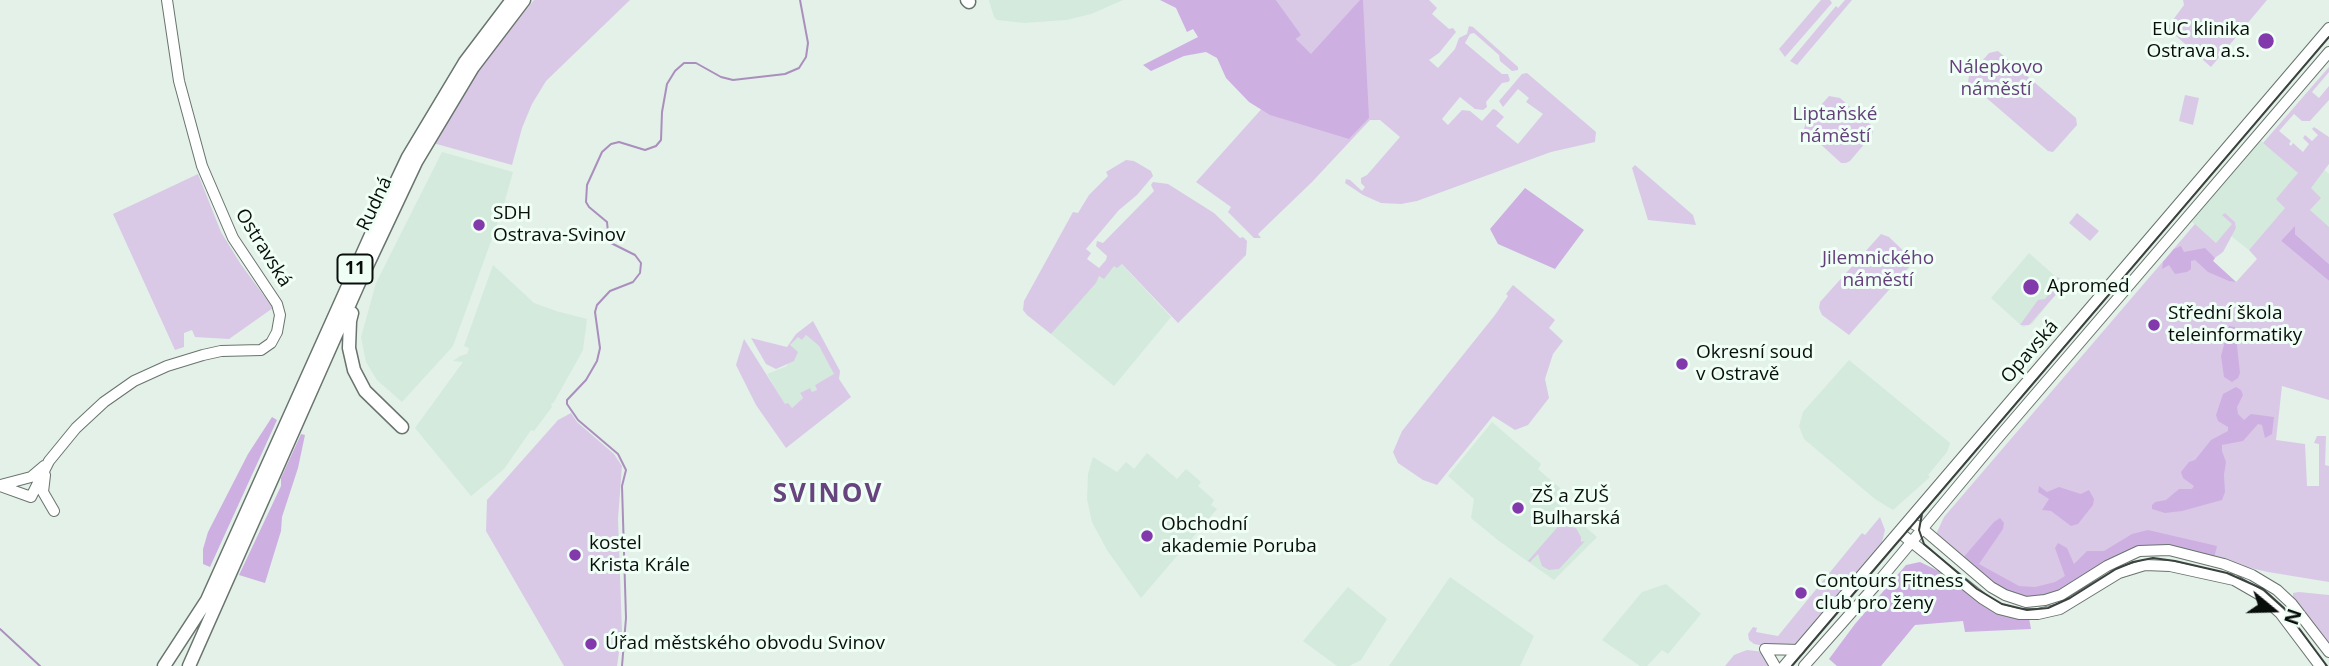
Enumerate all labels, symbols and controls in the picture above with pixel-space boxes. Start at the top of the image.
place label: EUC klinika Ostrava a.s. [2146,19,2250,63]
marker: EUC klinika Ostrava a.s. [2256,31,2276,51]
park label: Nálepkovo náměstí [1949,57,2043,101]
park label: Liptaňské náměstí [1792,104,1878,148]
street label: Rudná [353,173,397,235]
place label: SDH Ostrava-Svinov [493,203,625,247]
street label: Ostravská [230,205,296,291]
marker: SDH Ostrava-Svinov [471,217,487,233]
park label: Jilemnického náměstí [1822,248,1934,292]
road number: 11 [338,255,372,284]
place label: Apromed [2047,276,2130,298]
marker: Apromed [2021,277,2041,297]
place label: Střední škola teleinformatiky [2168,303,2302,347]
street label: Opavská [1996,316,2064,388]
marker: Střední škola teleinformatiky [2146,317,2162,333]
place label: Okresní soud v Ostravě [1696,342,1813,386]
marker: Okresní soud v Ostravě [1674,356,1690,372]
district label: SVINOV [773,479,883,511]
place label: ZŠ a ZUŠ Bulharská [1532,486,1620,530]
marker: ZŠ a ZUŠ Bulharská [1510,500,1526,516]
place label: Obchodní akademie Poruba [1161,514,1317,558]
marker: Obchodní akademie Poruba [1139,528,1155,544]
place label: kostel Krista Krále [589,533,690,577]
marker: kostel Krista Krále [567,547,583,563]
place label: Contours Fitness club pro ženy [1815,571,1963,615]
north arrow [2238,575,2308,645]
marker: Contours Fitness club pro ženy [1793,585,1809,601]
text: N [2278,605,2308,628]
place label: Úřad městského obvodu Svinov [605,633,885,655]
marker: Úřad městského obvodu Svinov [583,636,599,652]

